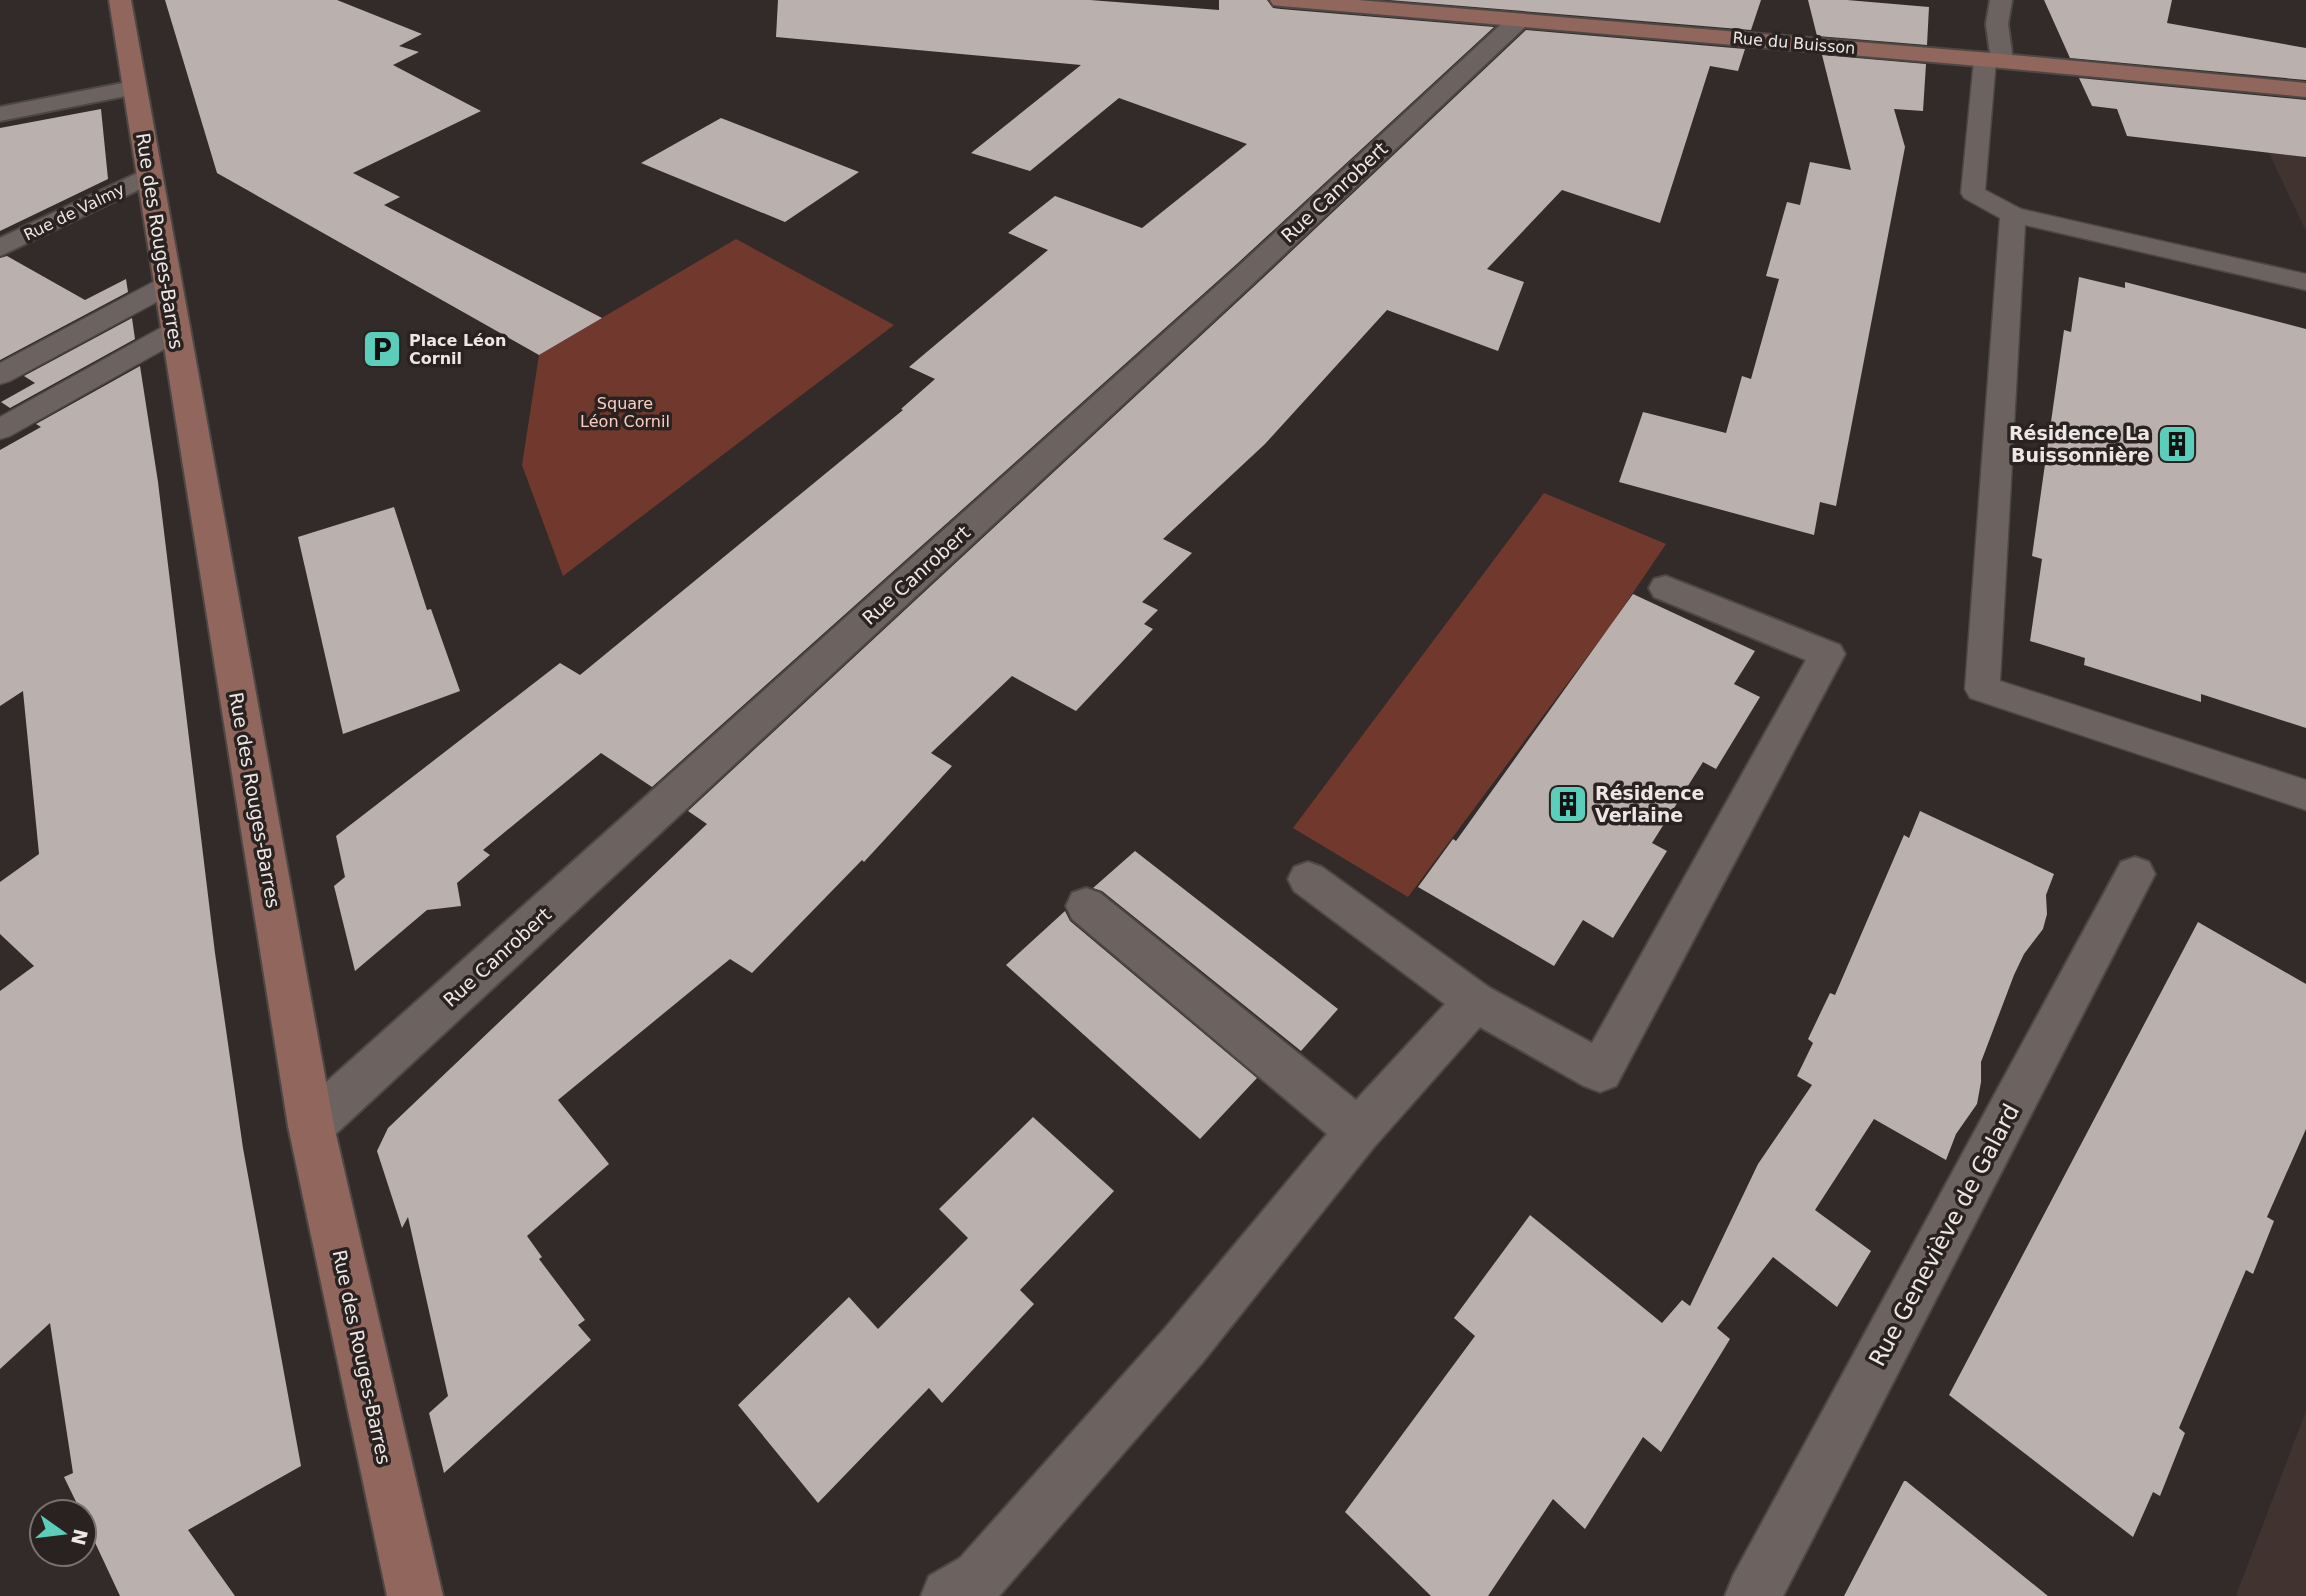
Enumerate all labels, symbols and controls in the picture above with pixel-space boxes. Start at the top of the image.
street label: Rue du Buisson [1732,28,1856,58]
street label: Rue des Rouges-Barres [132,131,188,351]
street label: Rue Canrobert [1276,137,1392,247]
street label: Rue de Valmy [21,179,127,245]
parking icon: Place Léon Cornil [361,328,403,370]
place label: Place Léon Cornil [409,331,506,368]
park label: Square Léon Cornil [580,394,670,431]
place label: Résidence La Buissonnière [2009,422,2150,466]
building icon: Résidence La Buissonnière [2156,423,2198,465]
street label: Rue Canrobert [858,521,974,629]
street label: Rue des Rouges-Barres [225,690,285,910]
place label: Résidence Verlaine [1595,782,1705,826]
building icon: Résidence Verlaine [1547,783,1589,825]
street label: Rue Canrobert [439,903,555,1011]
street label: Rue Geneviève de Galard [1864,1100,2024,1370]
street label: Rue des Rouges-Barres [328,1248,396,1466]
north arrow [28,1498,98,1568]
text: N [67,1527,92,1547]

